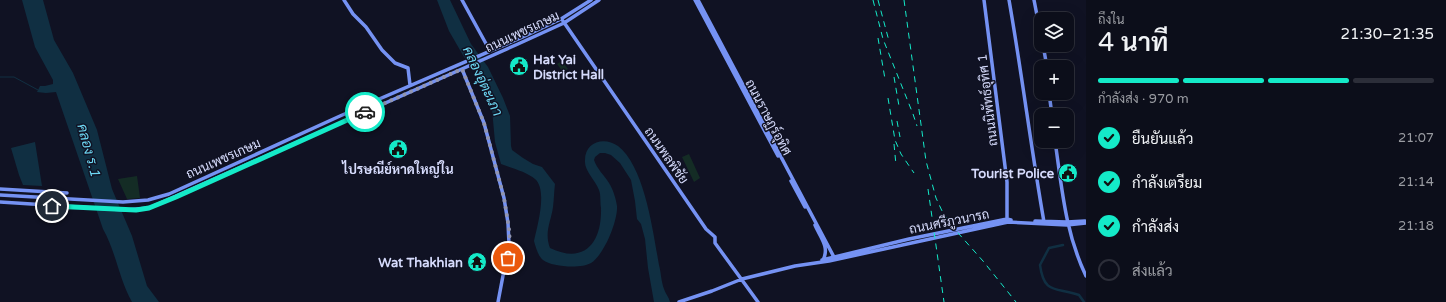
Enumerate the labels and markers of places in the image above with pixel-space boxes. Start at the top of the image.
place label: Hat Yai District Hall [533,52,604,83]
public building icon: Hat Yai District Hall [508,55,530,77]
public building icon: ไปรษณีย์หาดใหญ่ใน [387,138,409,160]
place label: ไปรษณีย์หาดใหญ่ใน [341,160,454,178]
public building icon: Tourist Police [1057,162,1079,184]
place label: Tourist Police [970,166,1055,182]
pin [35,189,69,223]
pin [491,241,525,275]
temple icon: Wat Thakhian [466,251,488,273]
place label: Wat Thakhian [378,255,463,271]

